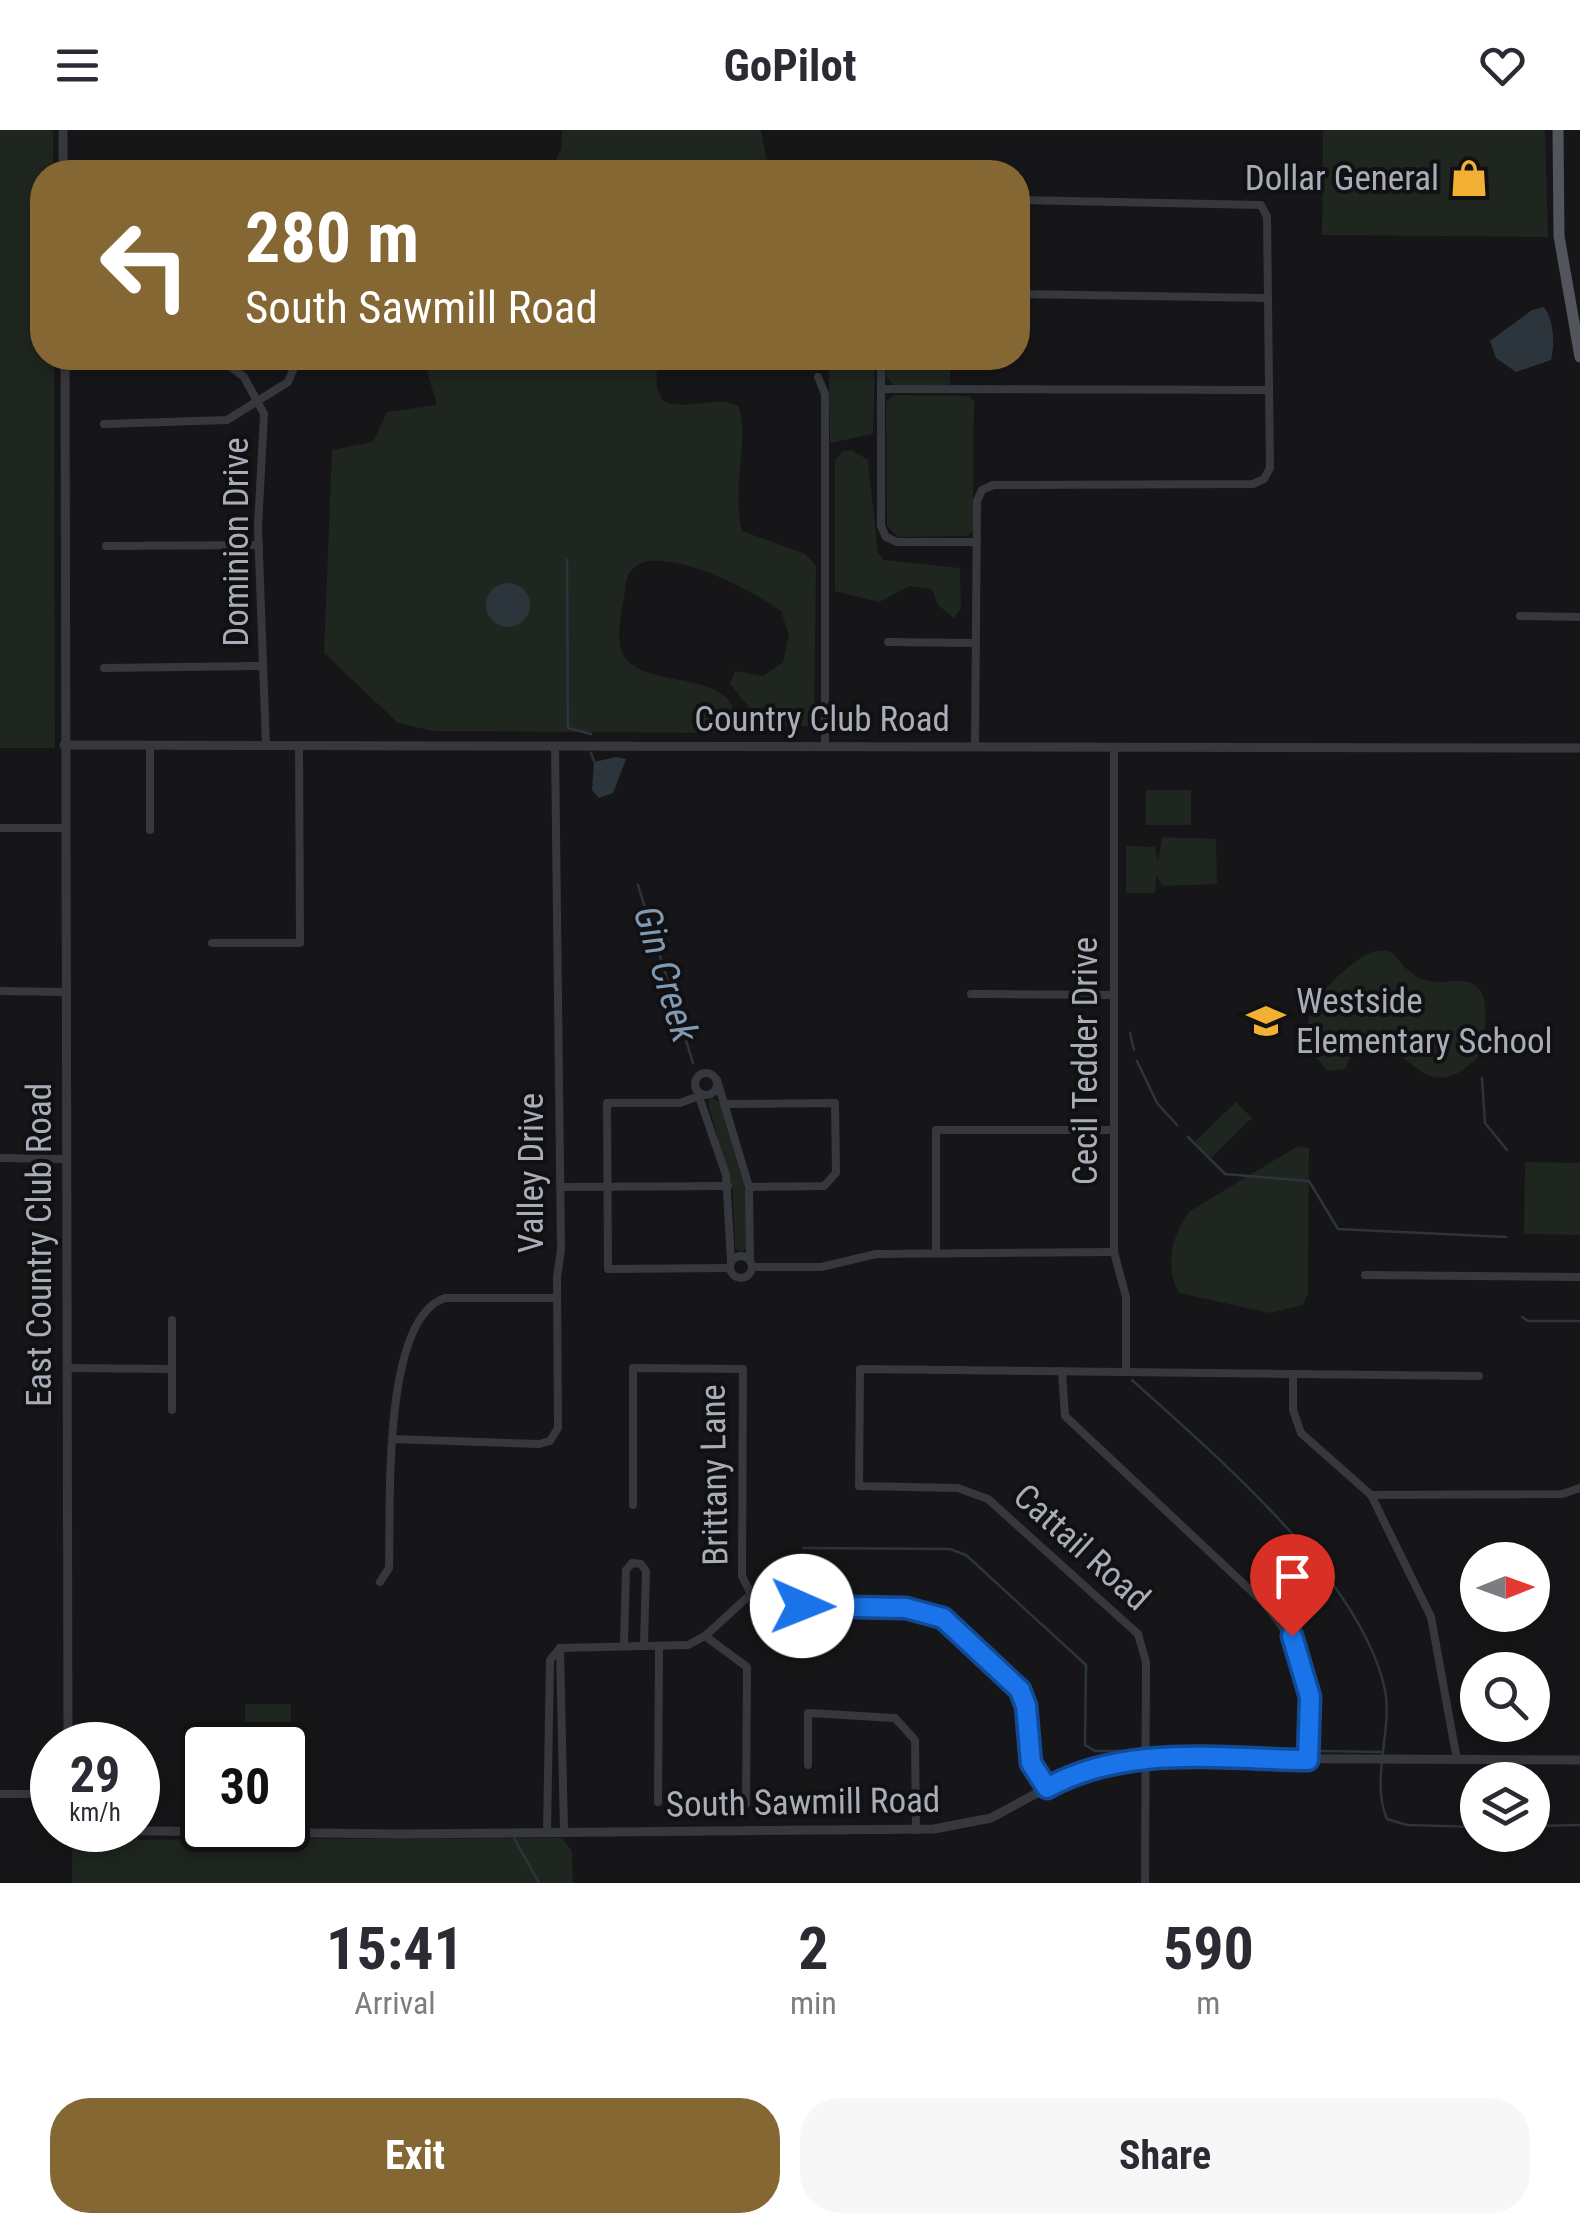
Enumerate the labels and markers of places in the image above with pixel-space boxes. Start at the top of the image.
shop icon: Dollar General [1448,157,1490,199]
place label: Dollar General [1245,158,1439,199]
place label: Westside Elementary School [1296,981,1553,1062]
school or university icon: Westside Elementary School [1245,1000,1287,1042]
pin [1250,1534,1335,1637]

